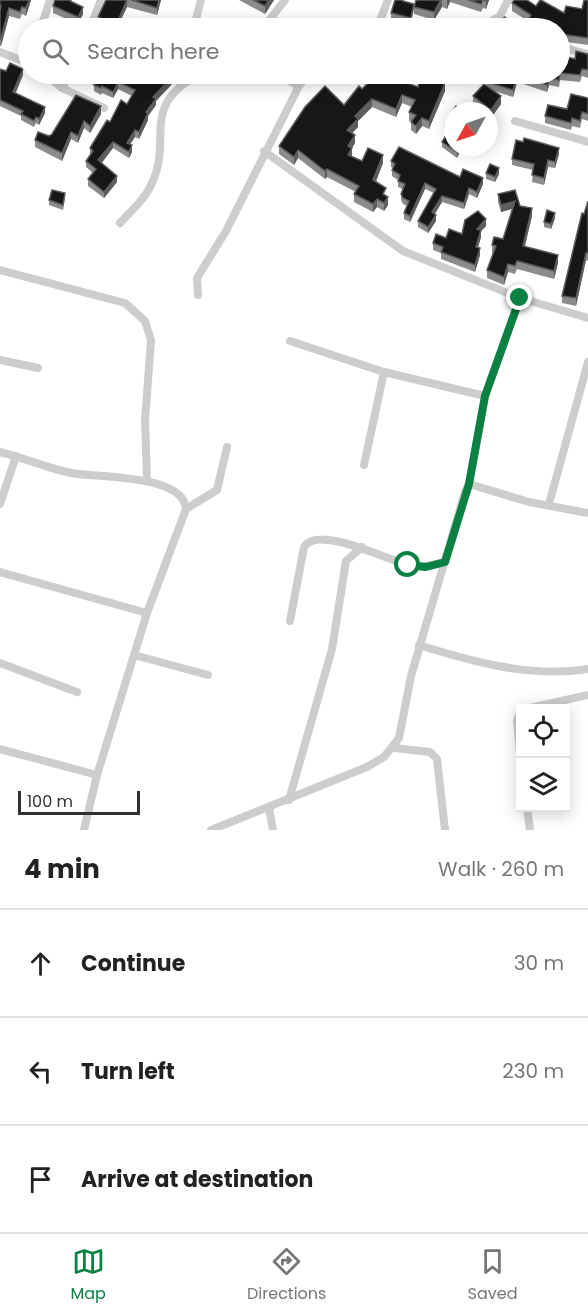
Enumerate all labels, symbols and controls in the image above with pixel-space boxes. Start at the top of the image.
search box [18,18,570,84]
icon: search [39,35,72,68]
text: Search here [87,36,220,67]
north arrow [444,102,498,156]
route end [506,284,532,310]
route start [394,551,420,577]
map controls [516,704,570,812]
button: locate [516,704,570,758]
button: layers [516,758,570,812]
scale bar [18,788,140,816]
text: 100 m [27,790,73,813]
text: 4 min [24,851,100,887]
text: Walk · 260 m [438,855,564,883]
icon: ahead [24,947,57,980]
text: Continue [81,948,185,979]
text: 30 m [514,949,564,977]
icon: left [24,1055,57,1088]
text: Turn left [81,1056,175,1087]
text: 230 m [502,1057,564,1085]
icon: arrive [24,1163,57,1196]
text: Arrive at destination [81,1164,313,1195]
tab: Map [71,1245,106,1306]
tab: Directions [247,1245,326,1306]
tab: Saved [468,1245,517,1306]

